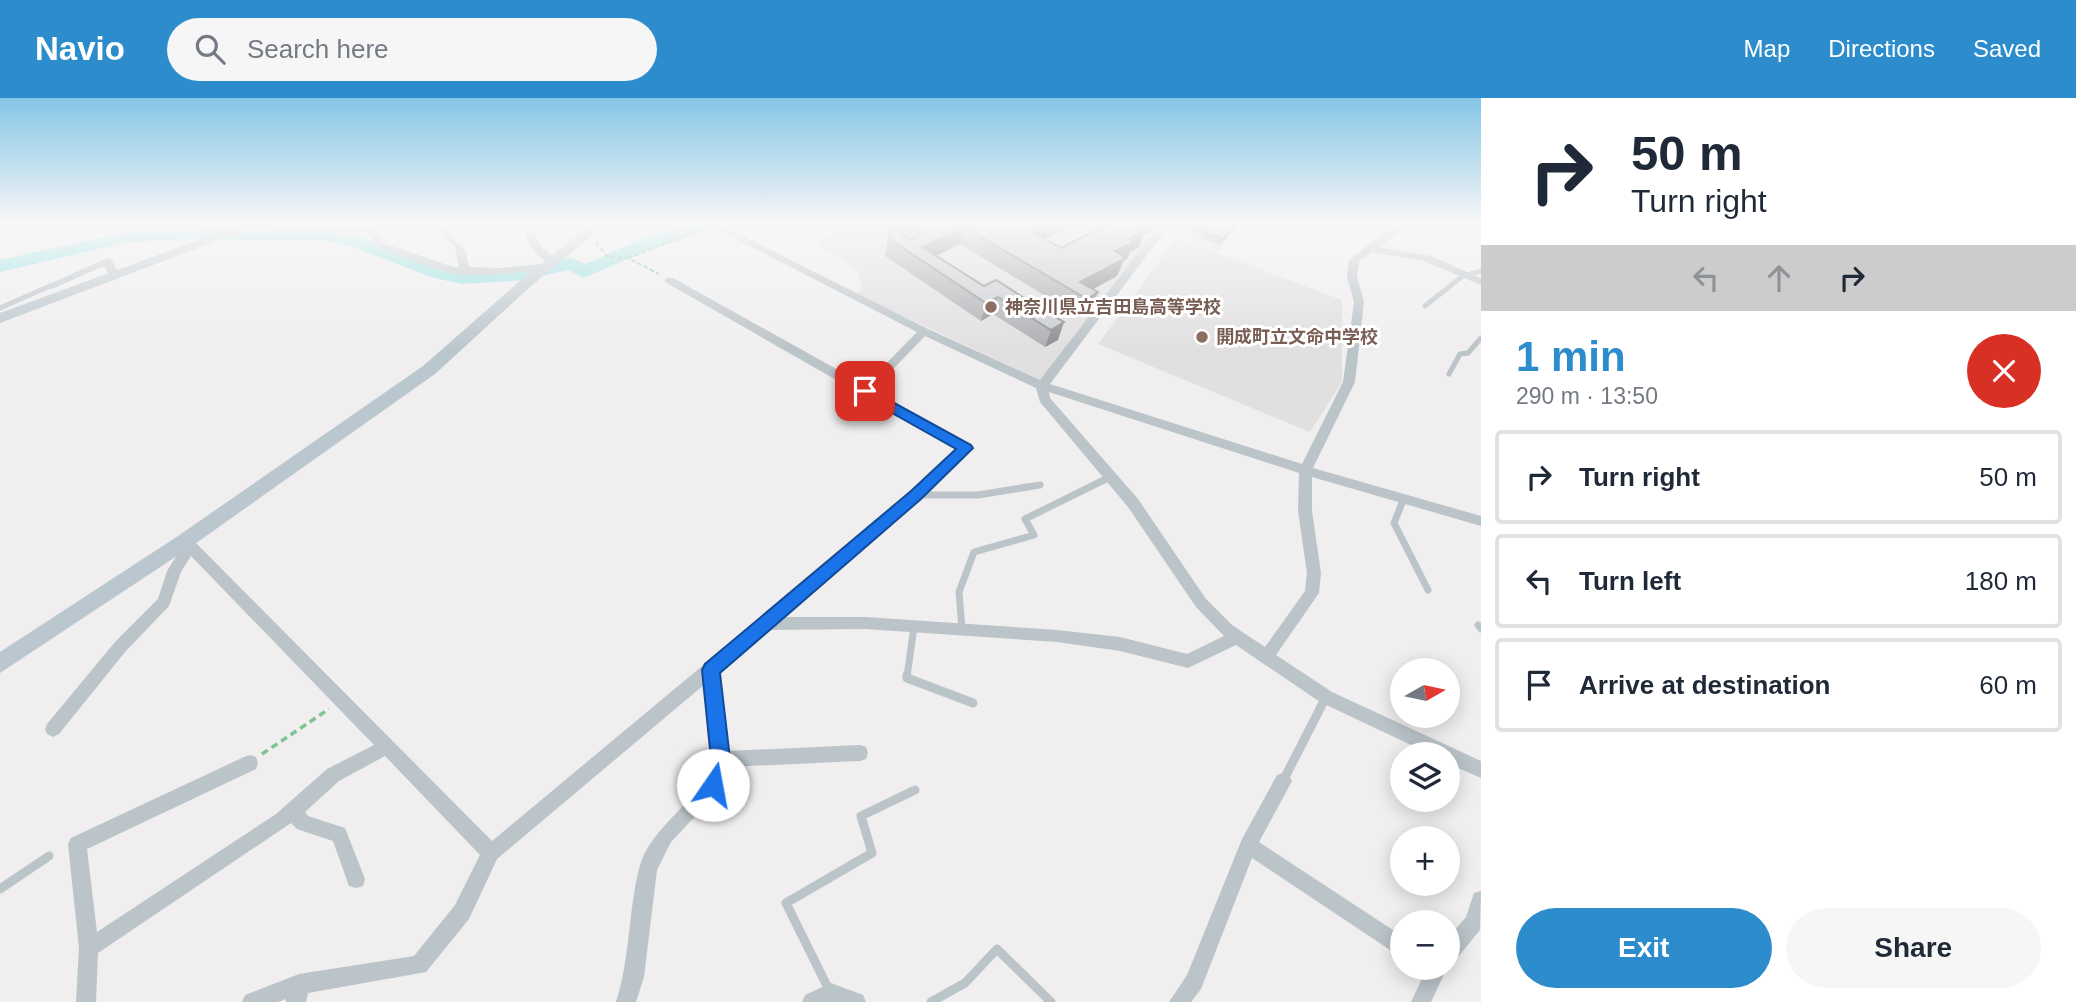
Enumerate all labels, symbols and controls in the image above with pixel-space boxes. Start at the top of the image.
search box [167,18,657,81]
text: Navio [35,30,125,67]
icon: search [191,30,229,68]
text: Search here [247,34,389,64]
text: Map [1744,35,1790,62]
text: Directions [1828,35,1935,62]
text: Saved [1973,35,2041,62]
icon: right [1516,126,1607,217]
text: 50 m [1631,126,1743,180]
text: Turn right [1631,183,1767,219]
icon: left [1687,259,1725,297]
icon: ahead [1760,259,1798,297]
icon: right [1833,259,1871,297]
place label: 神奈川県立吉田島高等学校 [1005,297,1221,317]
marker: 神奈川県立吉田島高等学校 [983,299,999,315]
place label: 開成町立文命中学校 [1216,327,1378,347]
marker: 開成町立文命中学校 [1194,329,1210,345]
text: 1 min [1516,333,1626,380]
button: close [1967,334,2041,408]
pin [835,361,895,421]
icon: arrive [846,372,884,410]
text: 290 m · 13:50 [1516,383,1658,409]
icon: right [1520,458,1558,496]
text: Turn right [1579,462,1700,492]
text: 50 m [1979,462,2037,492]
icon: left [1520,562,1558,600]
text: Turn left [1579,566,1681,596]
text: 180 m [1965,566,2037,596]
north arrow [1390,658,1460,728]
map controls [1390,658,1460,980]
icon: arrive [1520,666,1558,704]
text: Arrive at destination [1579,670,1830,700]
text: 60 m [1979,670,2037,700]
button: layers [1390,742,1460,812]
position arrow [676,748,750,822]
button: + [1390,826,1460,896]
button: Exit [1516,908,1772,988]
button: Share [1786,908,2041,988]
button: − [1390,910,1460,980]

